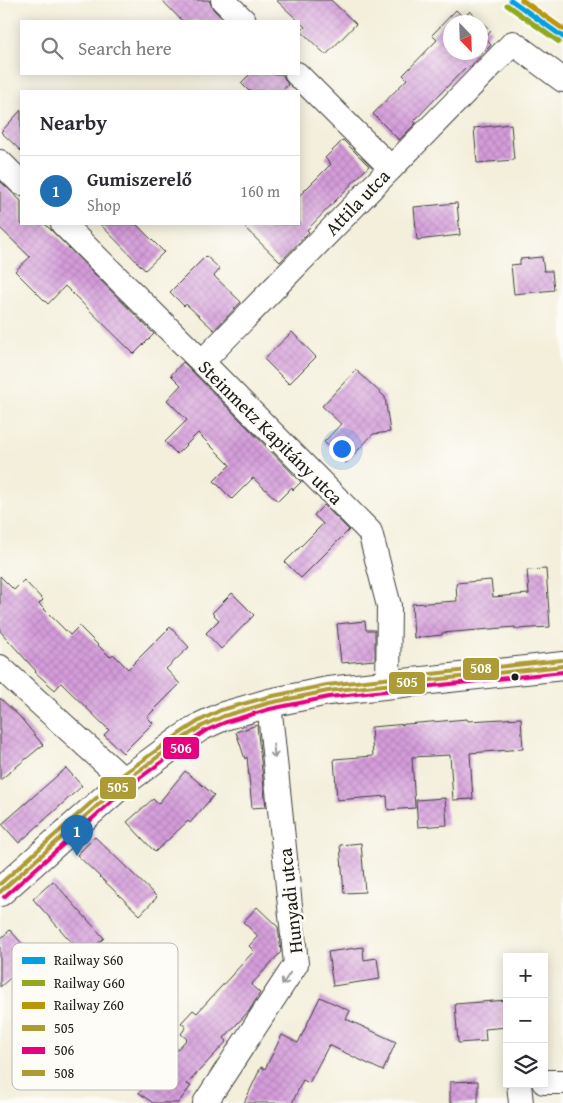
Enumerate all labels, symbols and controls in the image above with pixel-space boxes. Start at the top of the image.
north arrow [443,15,488,60]
search box [20,20,300,75]
icon: search [38,34,66,62]
text: Search here [78,34,172,62]
text: Nearby [40,107,107,138]
street label: Attila utca [318,162,396,242]
text: Gumiszerelő [87,165,192,193]
text: 1 [52,179,60,203]
text: 160 m [240,179,280,203]
text: Shop [87,193,121,217]
street label: Steinmetz Kapitány utca [192,353,350,511]
your location [329,436,355,462]
line badge: 508 [462,657,500,681]
text: 508 [470,658,492,678]
line badge: 505 [388,671,426,695]
text: 505 [396,672,418,692]
unlabelled marker [510,672,520,682]
line badge: 506 [162,736,200,760]
text: 506 [170,738,192,758]
one-way arrow [269,743,279,759]
line badge: 505 [99,776,137,800]
text: 505 [107,777,129,797]
pin: 1 [61,815,93,856]
street label: Hunyadi utca [271,847,309,955]
legend [12,943,178,1090]
text: Railway S60 [54,950,124,970]
map controls [503,953,548,1088]
button: + [503,953,548,998]
one-way arrow [281,972,291,986]
text: Railway G60 [54,973,125,993]
text: Railway Z60 [54,995,124,1015]
button: − [503,998,548,1043]
text: 505 [54,1018,74,1038]
text: 506 [54,1040,74,1060]
button: layers [503,1043,548,1088]
text: 508 [54,1063,74,1083]

